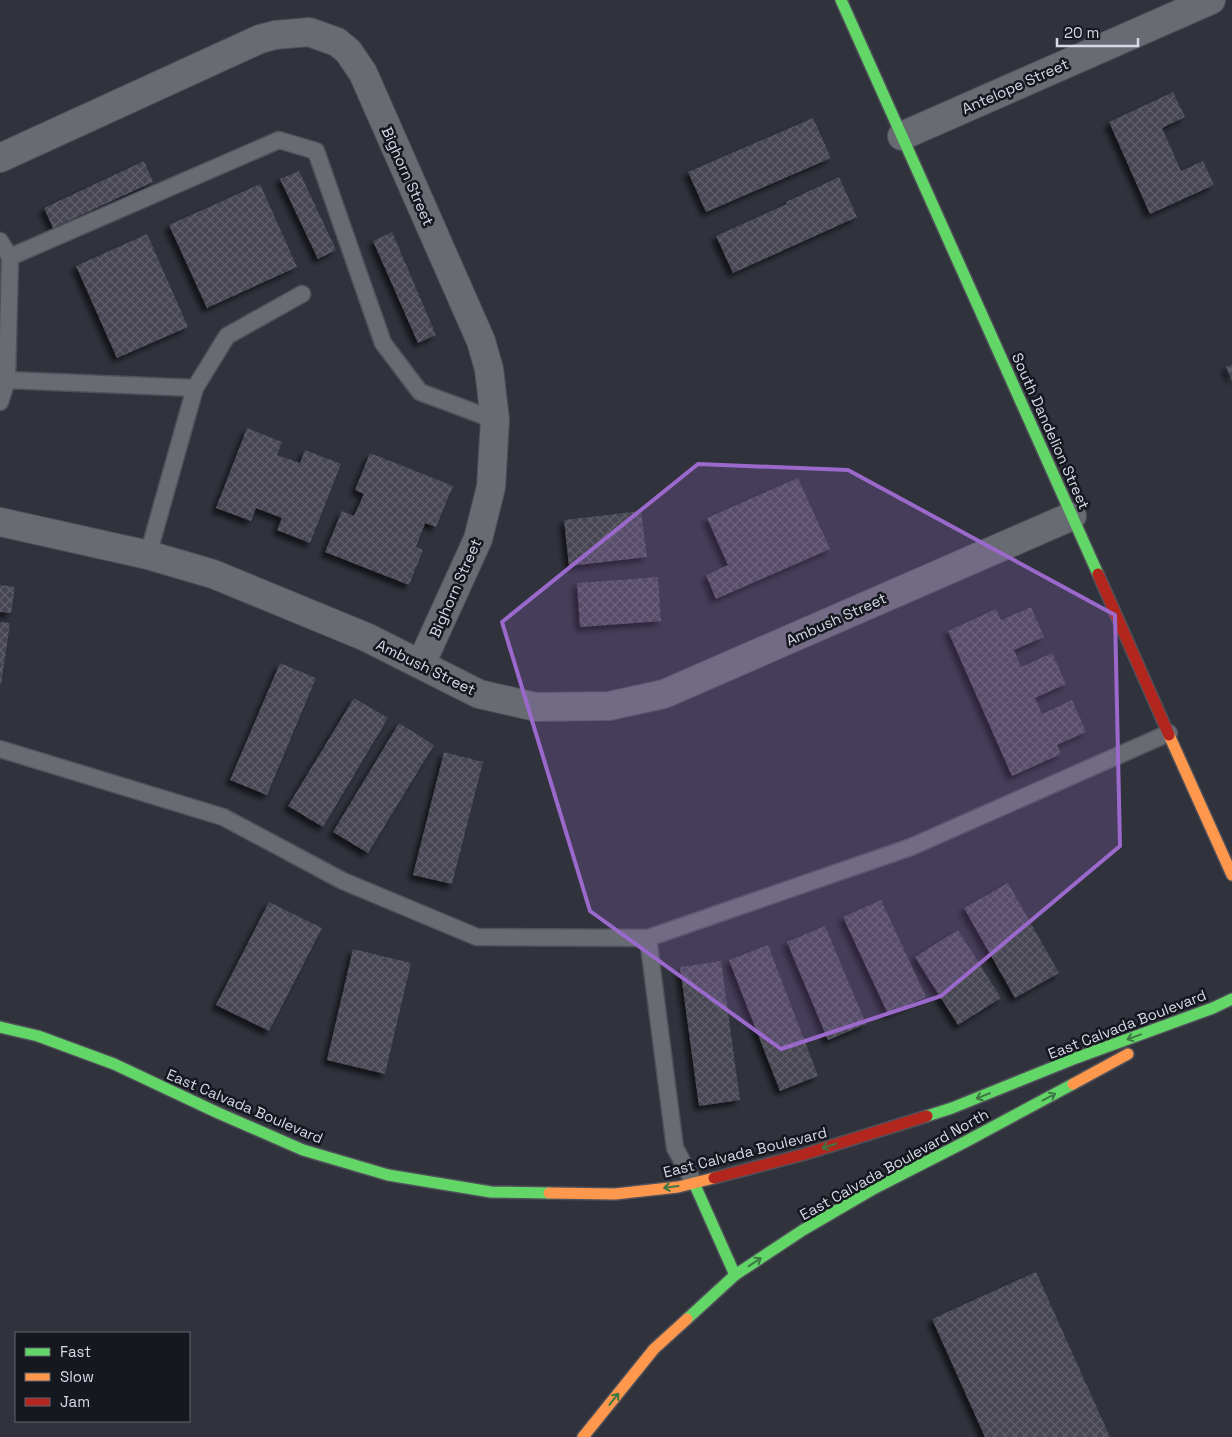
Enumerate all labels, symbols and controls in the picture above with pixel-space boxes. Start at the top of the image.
scale bar [1057,15,1138,47]
text: 20 m [1064,23,1099,42]
street label: Antelope Street [959,54,1072,118]
street label: Bighorn Street [378,124,438,228]
street label: South Dandelion Street [1008,350,1094,512]
street label: Bighorn Street [425,536,485,640]
street label: Ambush Street [783,588,889,650]
street label: Ambush Street [373,635,479,699]
street label: East Calvada Boulevard [1045,985,1209,1063]
one-way arrow [1127,1033,1143,1042]
street label: East Calvada Boulevard [164,1064,326,1148]
one-way arrow [976,1091,991,1101]
one-way arrow [1041,1092,1056,1102]
street label: East Calvada Boulevard North [796,1104,992,1224]
street label: East Calvada Boulevard [661,1122,829,1182]
one-way arrow [821,1142,837,1152]
one-way arrow [664,1182,680,1192]
one-way arrow [747,1257,761,1267]
legend [15,1332,190,1422]
text: Fast [60,1342,91,1361]
text: Slow [60,1367,94,1386]
text: Jam [60,1392,90,1411]
one-way arrow [608,1393,619,1406]

